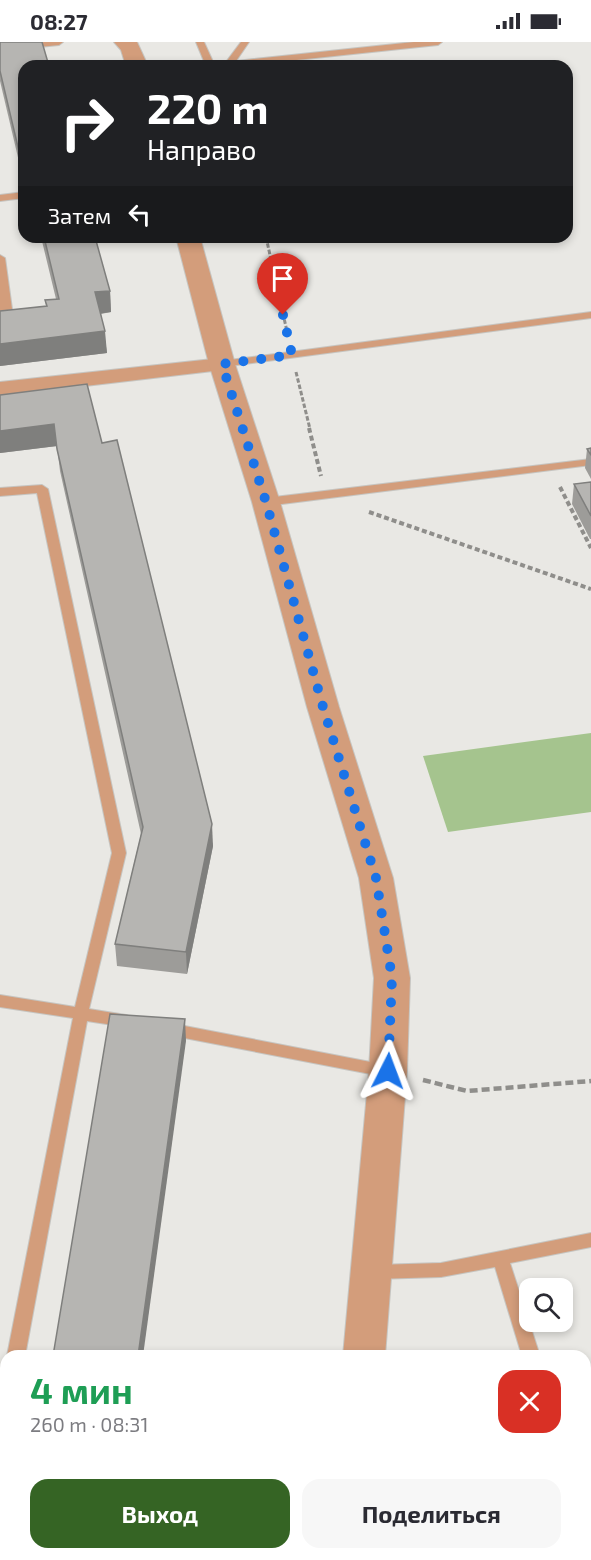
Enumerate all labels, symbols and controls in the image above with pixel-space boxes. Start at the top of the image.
text: 08:27 [30,8,88,34]
text: 220 m [147,82,268,132]
icon: right [48,84,126,162]
text: Направо [147,133,256,165]
icon: left [123,198,156,231]
text: Затем [48,202,111,228]
pin [257,253,308,315]
icon: arrive [266,262,299,295]
position arrow [356,1039,420,1103]
map controls [519,1278,573,1332]
button: search [519,1278,573,1332]
text: 4 мин [30,1368,133,1411]
button: close [498,1370,561,1433]
text: 260 m · 08:31 [30,1412,148,1436]
button: Выход [30,1479,290,1548]
button: Поделиться [302,1479,561,1548]

